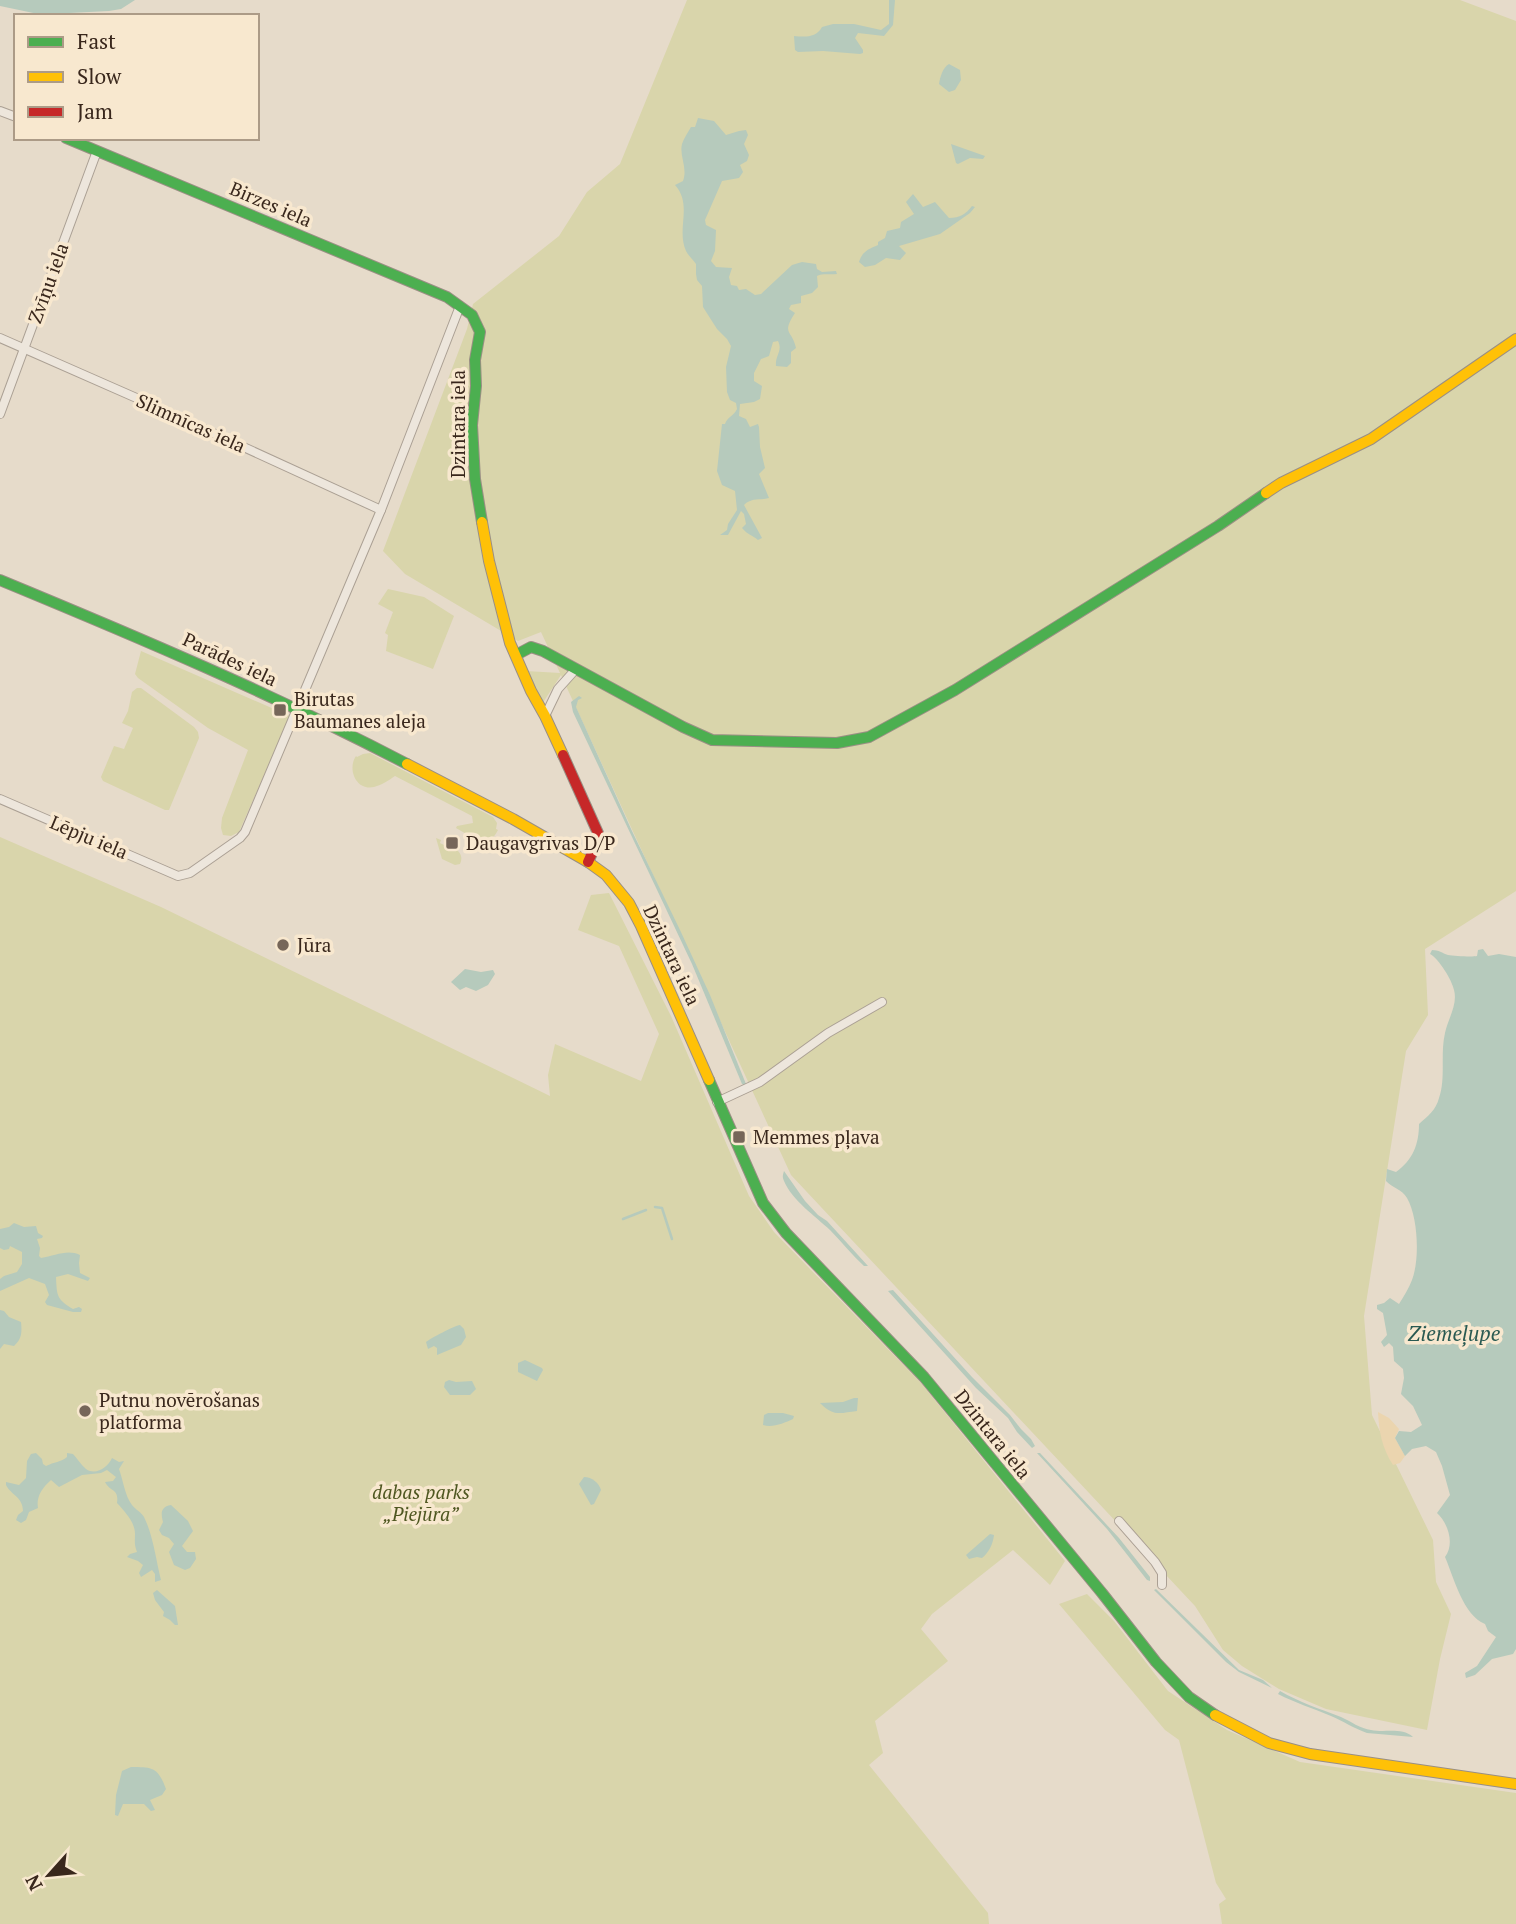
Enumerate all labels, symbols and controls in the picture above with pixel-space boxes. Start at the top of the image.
legend [14,14,259,140]
text: Fast [77,27,116,55]
text: Slow [77,62,122,90]
text: Jam [77,97,113,125]
street label: Birzes iela [226,175,316,232]
street label: Zvīņu iela [21,239,75,327]
street label: Dzintara iela [445,370,470,478]
street label: Slimnīcas iela [133,387,250,458]
street label: Parādes iela [179,626,282,691]
place label: Birutas Baumanes aleja [294,686,426,733]
marker: Birutas Baumanes aleja [272,702,288,718]
street label: Lēpju iela [46,809,132,864]
place label: Daugavgrīvas D/P [466,830,615,855]
marker: Daugavgrīvas D/P [444,835,460,851]
street label: Dzintara iela [638,901,707,1009]
place label: Jūra [297,932,332,957]
marker: Jūra [275,937,291,953]
place label: Memmes pļava [753,1124,880,1150]
marker: Memmes pļava [731,1129,747,1145]
water label: Ziemeļupe [1408,1319,1501,1347]
street label: Dzintara iela [950,1384,1037,1484]
place label: Putnu novērošanas platforma [99,1387,260,1434]
marker: Putnu novērošanas platforma [77,1403,93,1419]
park label: dabas parks „Piejūra” [372,1479,470,1526]
north arrow [14,1840,84,1910]
text: N [19,1870,48,1895]

